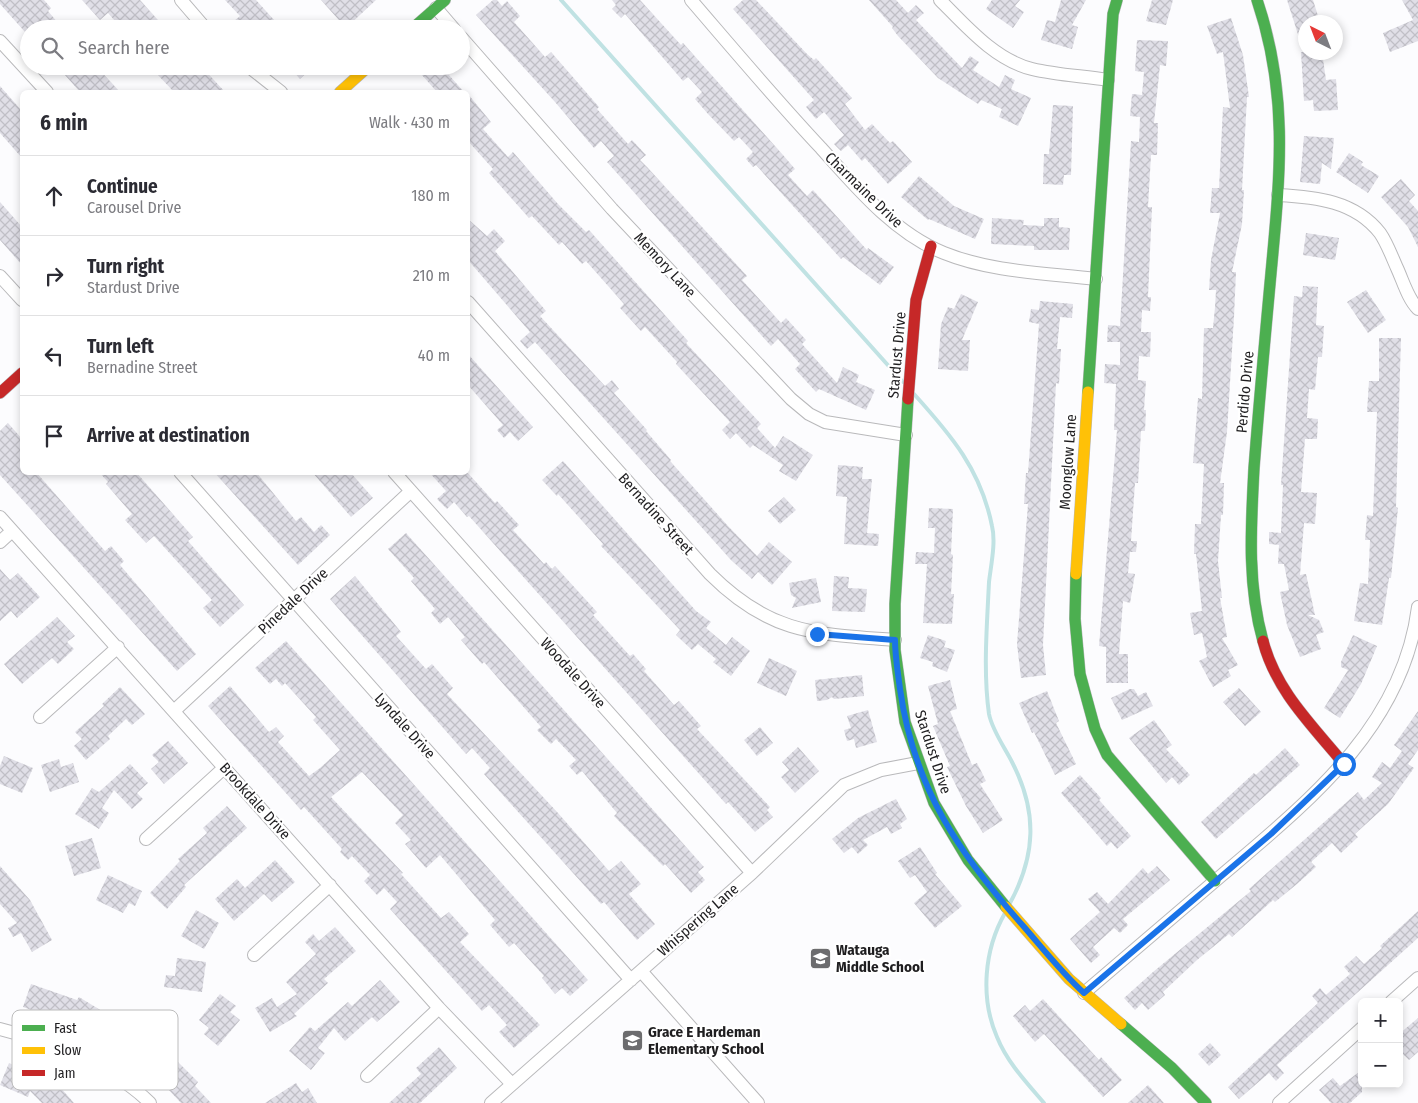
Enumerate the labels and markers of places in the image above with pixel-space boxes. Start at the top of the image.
place label: Watauga Middle School [836,941,925,976]
school or university icon: Watauga Middle School [808,947,832,971]
place label: Grace E Hardeman Elementary School [648,1023,765,1058]
school or university icon: Grace E Hardeman Elementary School [620,1029,644,1053]

